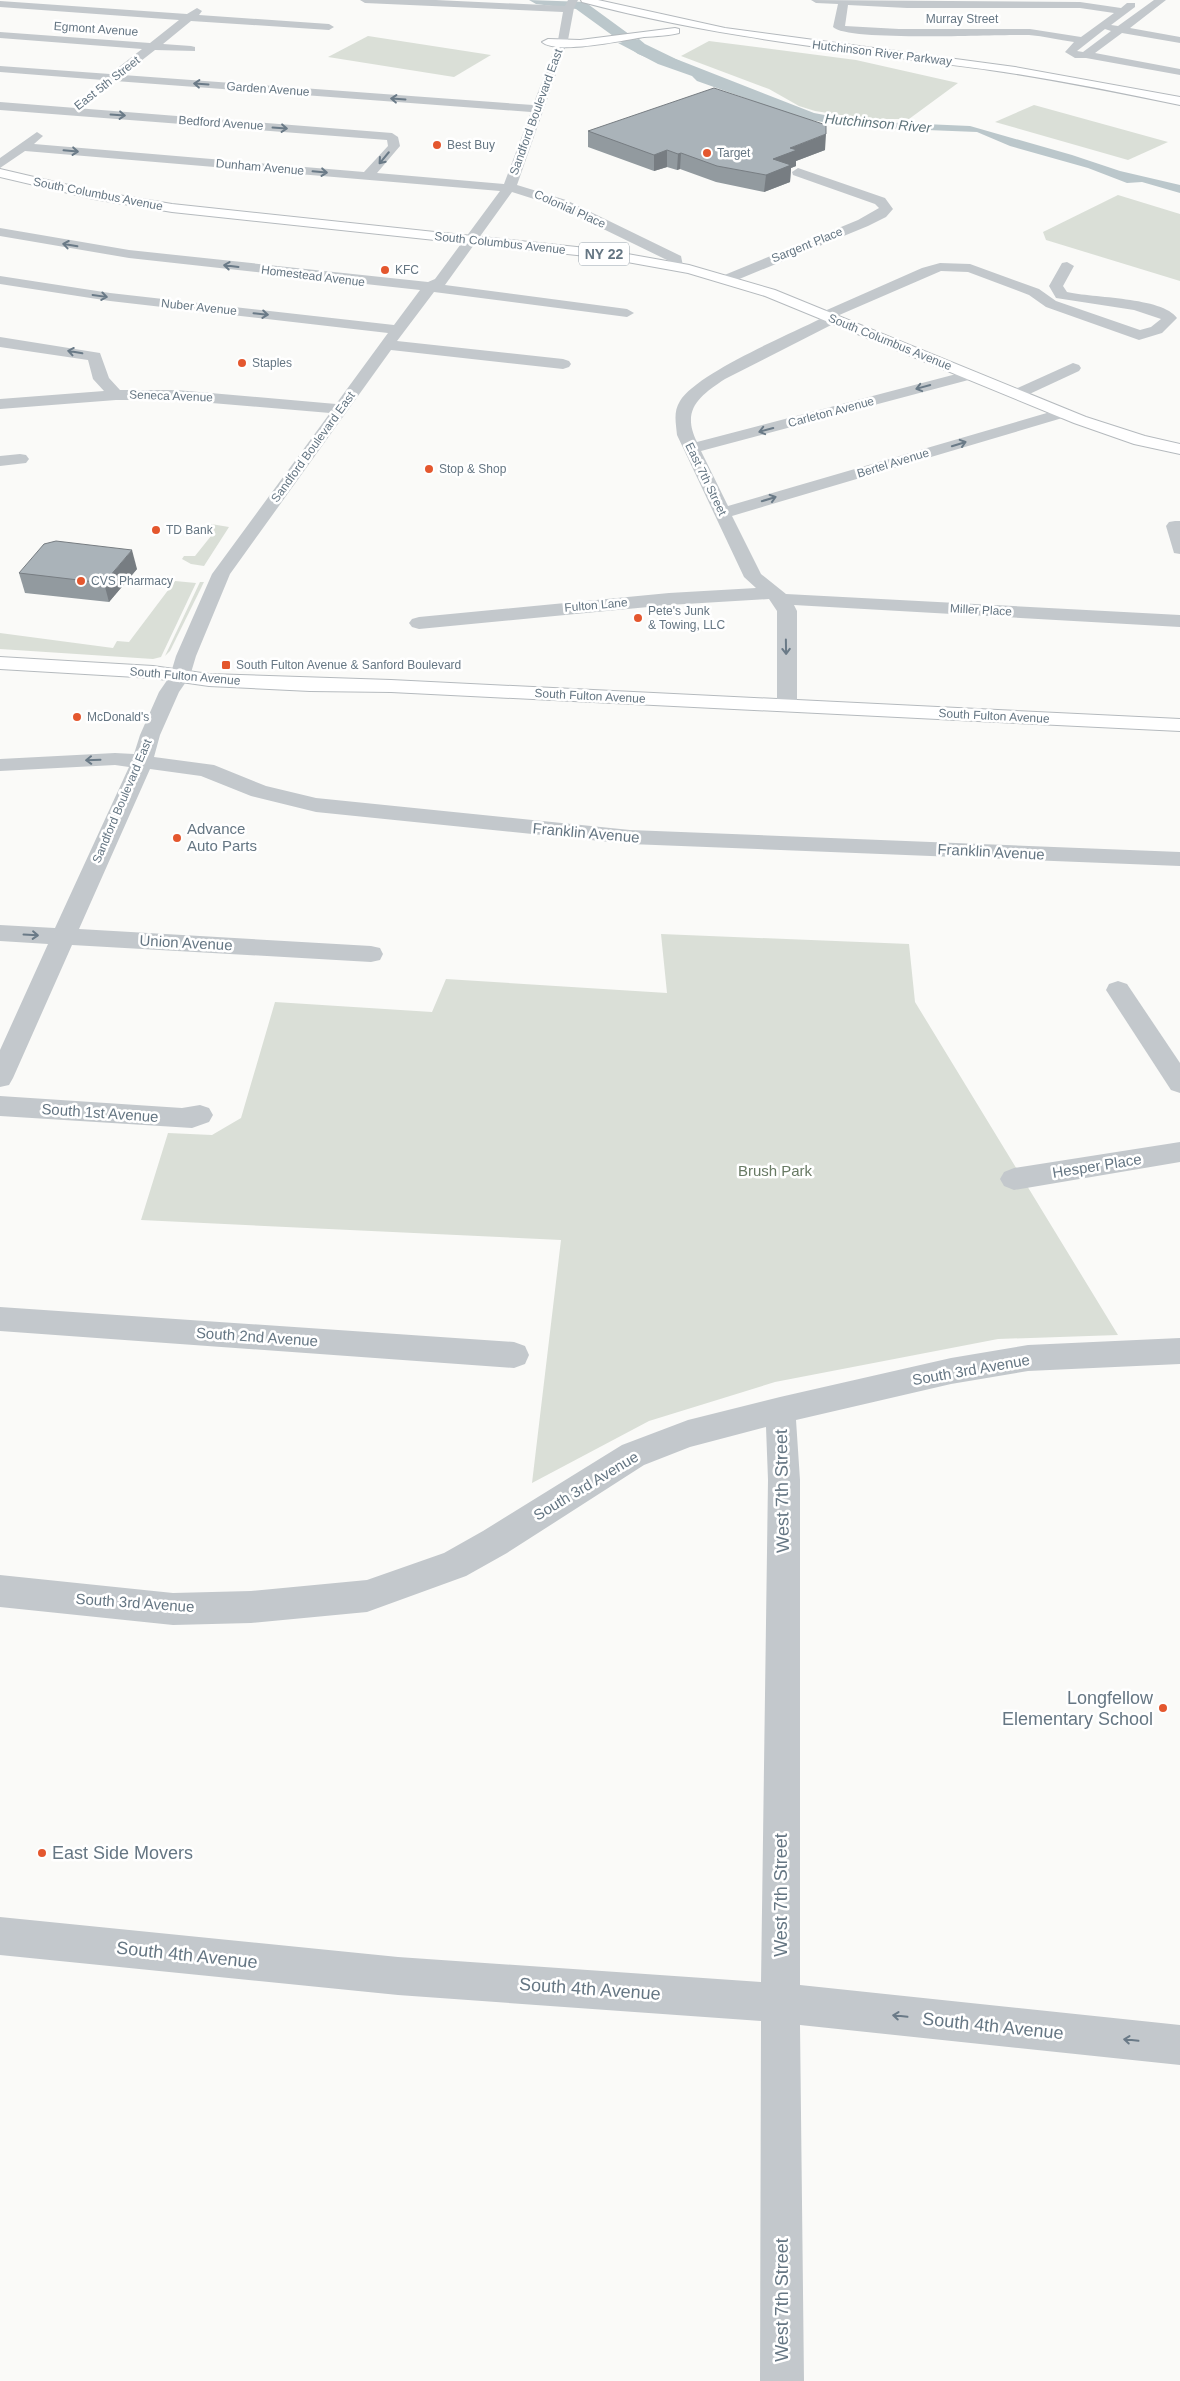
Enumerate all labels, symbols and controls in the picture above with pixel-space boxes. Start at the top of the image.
street label: Murray Street [926,12,999,26]
street label: Egmont Avenue [53,19,139,39]
street label: Hutchinson River Parkway [811,37,953,69]
street label: Sandford Boulevard East [507,46,566,177]
street label: East 5th Street [71,53,143,113]
one-way arrow [194,79,210,89]
street label: Garden Avenue [226,79,310,99]
one-way arrow [391,94,407,103]
water label: Hutchinson River [824,110,933,136]
one-way arrow [110,111,126,120]
street label: Bedford Avenue [178,113,264,133]
one-way arrow [272,123,288,132]
place label: Best Buy [447,138,495,152]
marker: Best Buy [431,139,443,151]
place label: Target [717,146,751,160]
one-way arrow [63,147,79,156]
marker: Target [701,147,713,159]
one-way arrow [378,151,389,164]
street label: Dunham Avenue [215,156,305,178]
one-way arrow [312,168,328,177]
street label: South Columbus Avenue [32,175,164,214]
street label: Colonial Place [532,187,608,231]
street label: Sargent Place [769,224,845,266]
street label: South Columbus Avenue [434,229,567,257]
one-way arrow [62,240,78,250]
road number: NY 22 [579,242,629,266]
one-way arrow [223,261,239,271]
street label: Homestead Avenue [260,263,366,289]
place label: KFC [395,263,419,277]
marker: KFC [379,264,391,276]
one-way arrow [92,291,108,301]
street label: Nuber Avenue [161,296,238,318]
one-way arrow [253,309,269,319]
street label: South Columbus Avenue [826,311,954,373]
one-way arrow [67,347,83,357]
place label: Staples [252,356,292,370]
marker: Staples [236,357,248,369]
one-way arrow [916,383,932,393]
street label: Seneca Avenue [129,388,213,404]
street label: Sandford Boulevard East [268,388,358,505]
street label: Carleton Avenue [786,394,876,430]
one-way arrow [759,426,775,435]
one-way arrow [950,438,966,448]
street label: East 7th Street [682,440,730,518]
street label: Bertel Avenue [855,445,931,481]
place label: Stop & Shop [439,462,507,476]
marker: Stop & Shop [423,463,435,475]
one-way arrow [761,493,777,503]
place label: TD Bank [166,523,214,537]
marker: TD Bank [150,524,162,536]
place label: CVS Pharmacy [91,574,173,588]
marker: CVS Pharmacy [75,575,87,587]
street label: Fulton Lane [564,595,628,615]
street label: Miller Place [950,601,1013,619]
place label: Pete's Junk & Towing, LLC [648,604,725,632]
marker: Pete's Junk & Towing, LLC [632,612,644,624]
one-way arrow [781,638,791,654]
place label: South Fulton Avenue & Sanford Boulevard [236,658,461,672]
marker: South Fulton Avenue & Sanford Boulevard [220,659,232,671]
street label: South Fulton Avenue [129,664,241,688]
street label: South Fulton Avenue [534,686,646,706]
street label: South Fulton Avenue [938,706,1050,726]
place label: McDonald's [87,710,149,724]
marker: McDonald's [71,711,83,723]
street label: Sandford Boulevard East [89,736,155,865]
one-way arrow [85,755,102,765]
street label: Franklin Avenue [532,819,640,846]
place label: Advance Auto Parts [187,820,257,854]
marker: Advance Auto Parts [171,832,183,844]
street label: Franklin Avenue [937,840,1045,863]
one-way arrow [23,930,39,939]
street label: Union Avenue [139,932,233,953]
street label: South 1st Avenue [41,1100,159,1125]
street label: Hesper Place [1051,1150,1143,1181]
park label: Brush Park [738,1162,813,1179]
street label: South 2nd Avenue [195,1324,319,1349]
street label: South 3rd Avenue [911,1351,1031,1388]
street label: West 7th Street [771,1429,793,1553]
street label: South 3rd Avenue [530,1448,641,1524]
street label: South 3rd Avenue [75,1590,195,1615]
place label: Longfellow Elementary School [1002,1688,1154,1729]
marker: Longfellow Elementary School [1157,1702,1169,1714]
street label: West 7th Street [771,1833,791,1957]
place label: East Side Movers [52,1843,193,1863]
marker: East Side Movers [36,1847,48,1859]
street label: South 4th Avenue [115,1938,259,1972]
street label: South 4th Avenue [519,1974,661,2004]
street label: South 4th Avenue [921,2009,1065,2043]
one-way arrow [893,2011,909,2021]
one-way arrow [1124,2035,1140,2045]
street label: West 7th Street [772,2238,792,2362]

